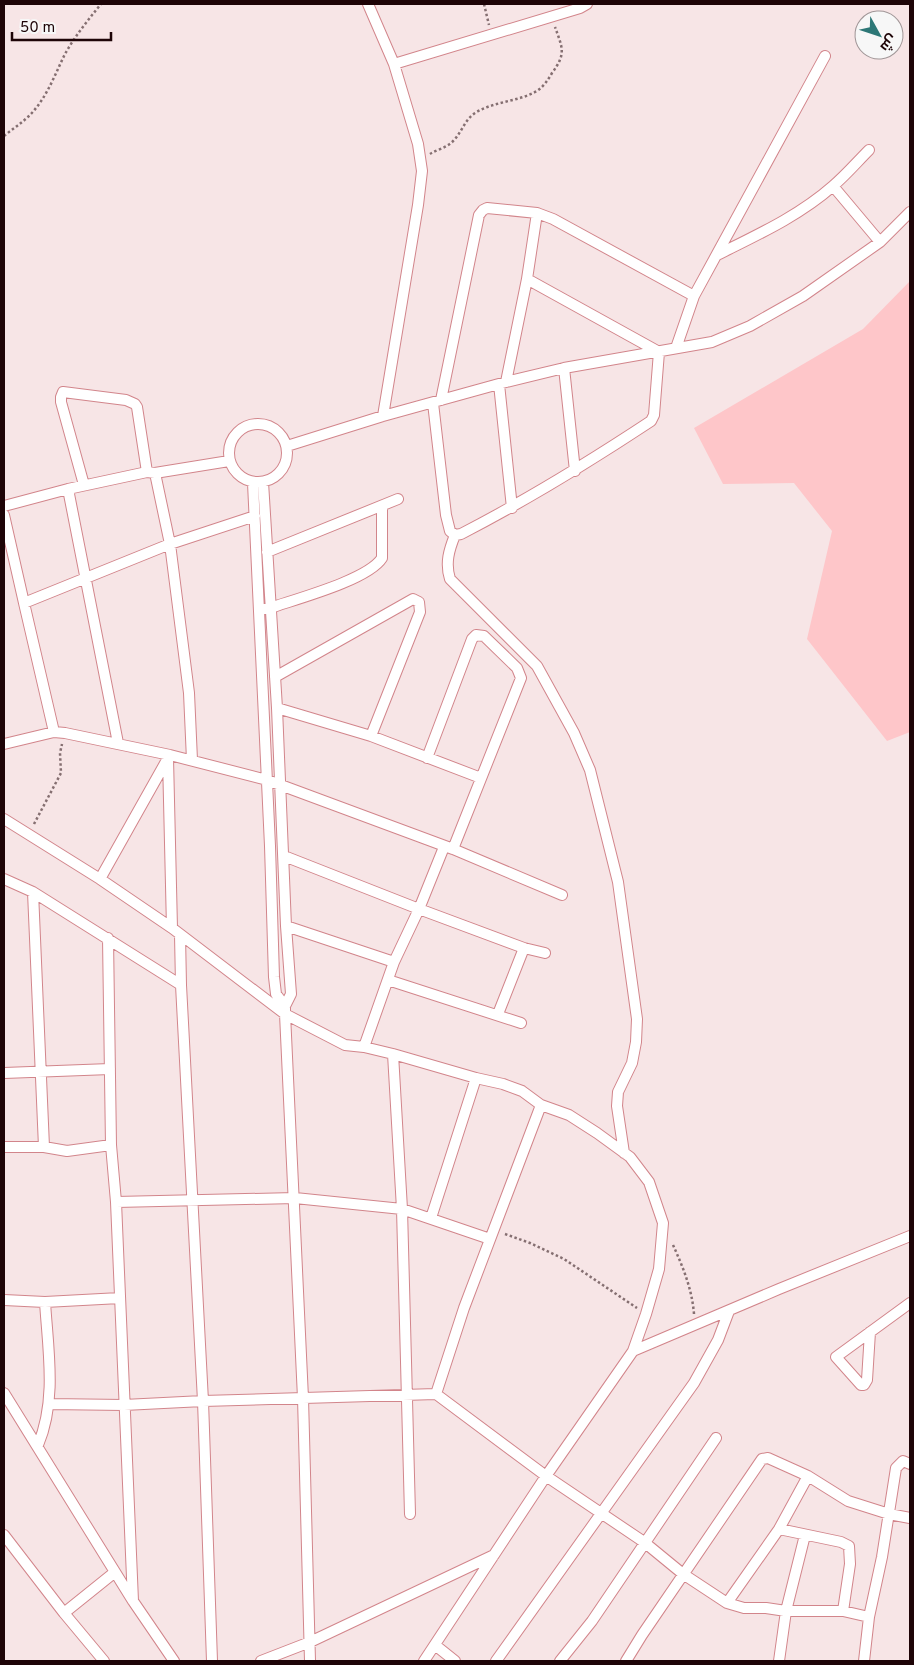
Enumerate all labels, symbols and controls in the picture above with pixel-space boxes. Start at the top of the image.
scale bar [12,10,111,42]
north arrow [854,10,904,60]
text: 50 m [20,19,55,38]
text: ش [876,30,901,55]

